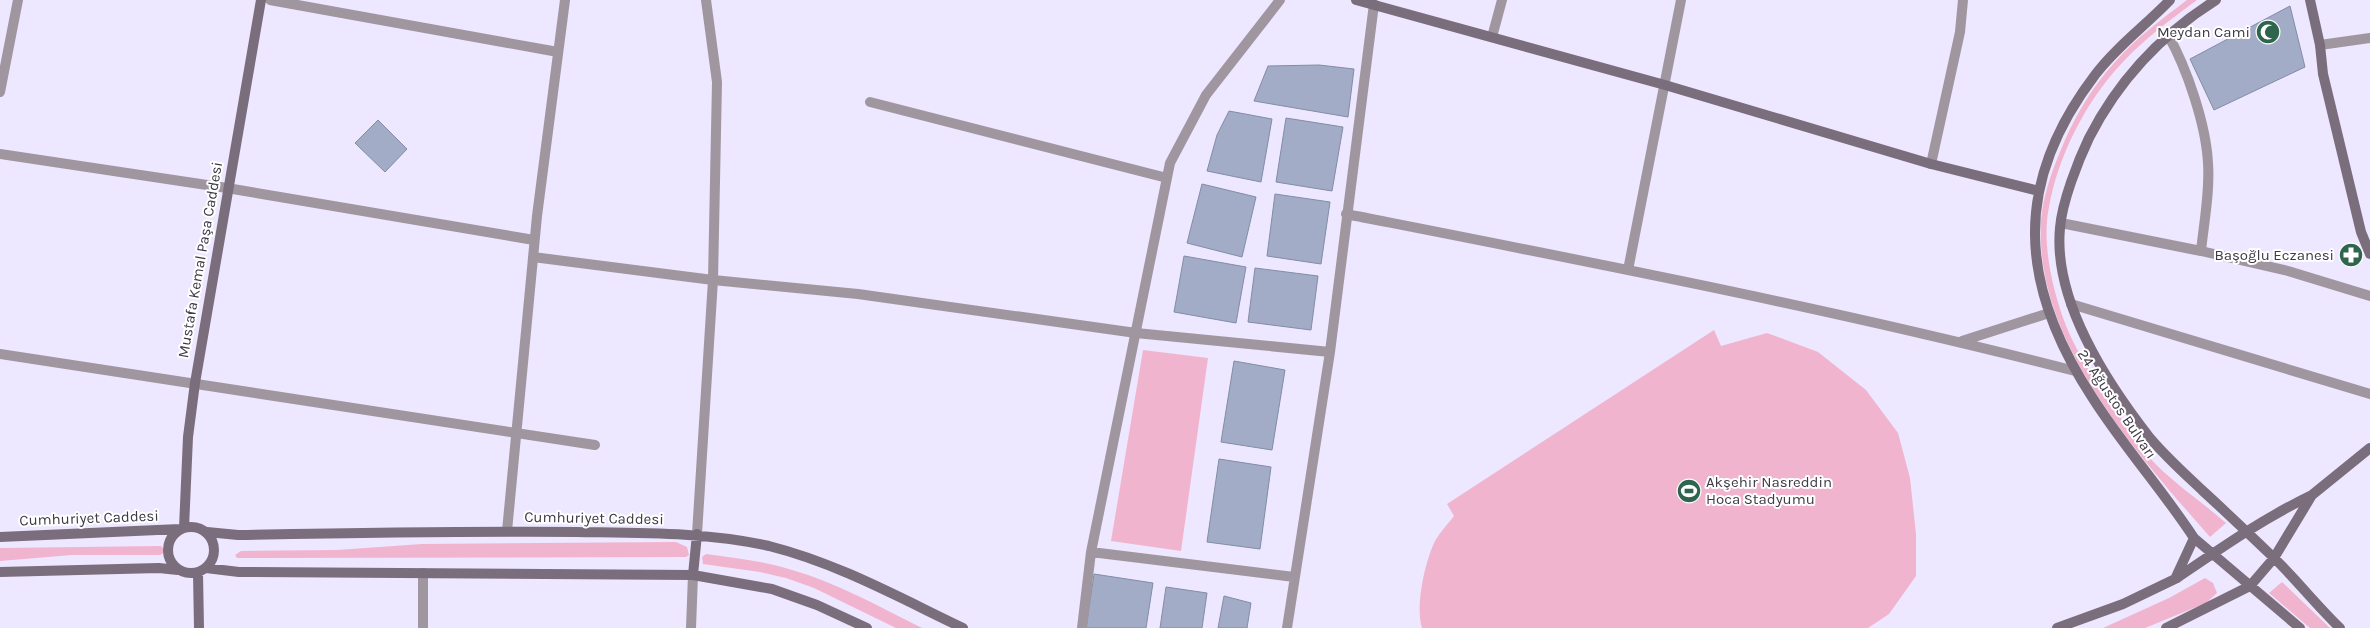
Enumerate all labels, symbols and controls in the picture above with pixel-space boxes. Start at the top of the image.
mosque icon: Meydan Cami [2255,19,2281,45]
place label: Meydan Cami [2157,23,2250,41]
street label: Mustafa Kemal Paşa Caddesi [174,160,226,360]
pharmacy icon: Başoğlu Eczanesi [2338,242,2364,268]
place label: Başoğlu Eczanesi [2214,246,2334,264]
street label: 24 Ağustos Bulvarı [2074,346,2160,462]
place label: Akşehir Nasreddin Hoca Stadyumu [1706,473,1832,508]
sports icon: Akşehir Nasreddin Hoca Stadyumu [1676,478,1702,504]
street label: Cumhuriyet Caddesi [19,507,159,529]
street label: Cumhuriyet Caddesi [524,508,664,528]

